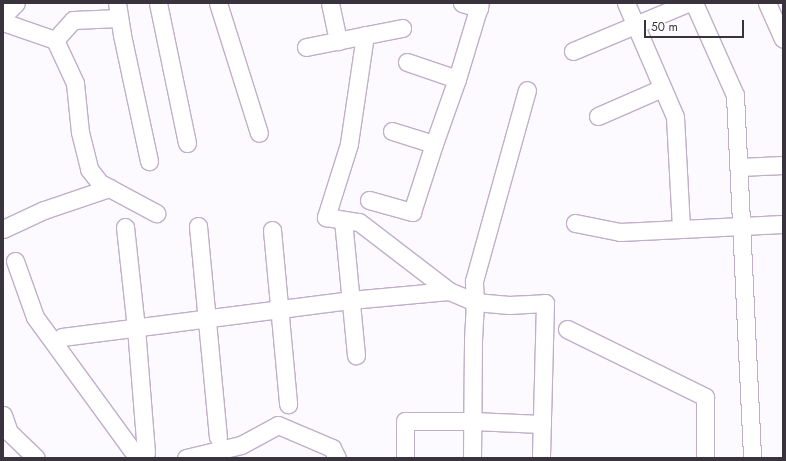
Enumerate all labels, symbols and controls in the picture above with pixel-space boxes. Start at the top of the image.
scale bar [646,12,746,38]
text: 50 m [651,18,678,36]

